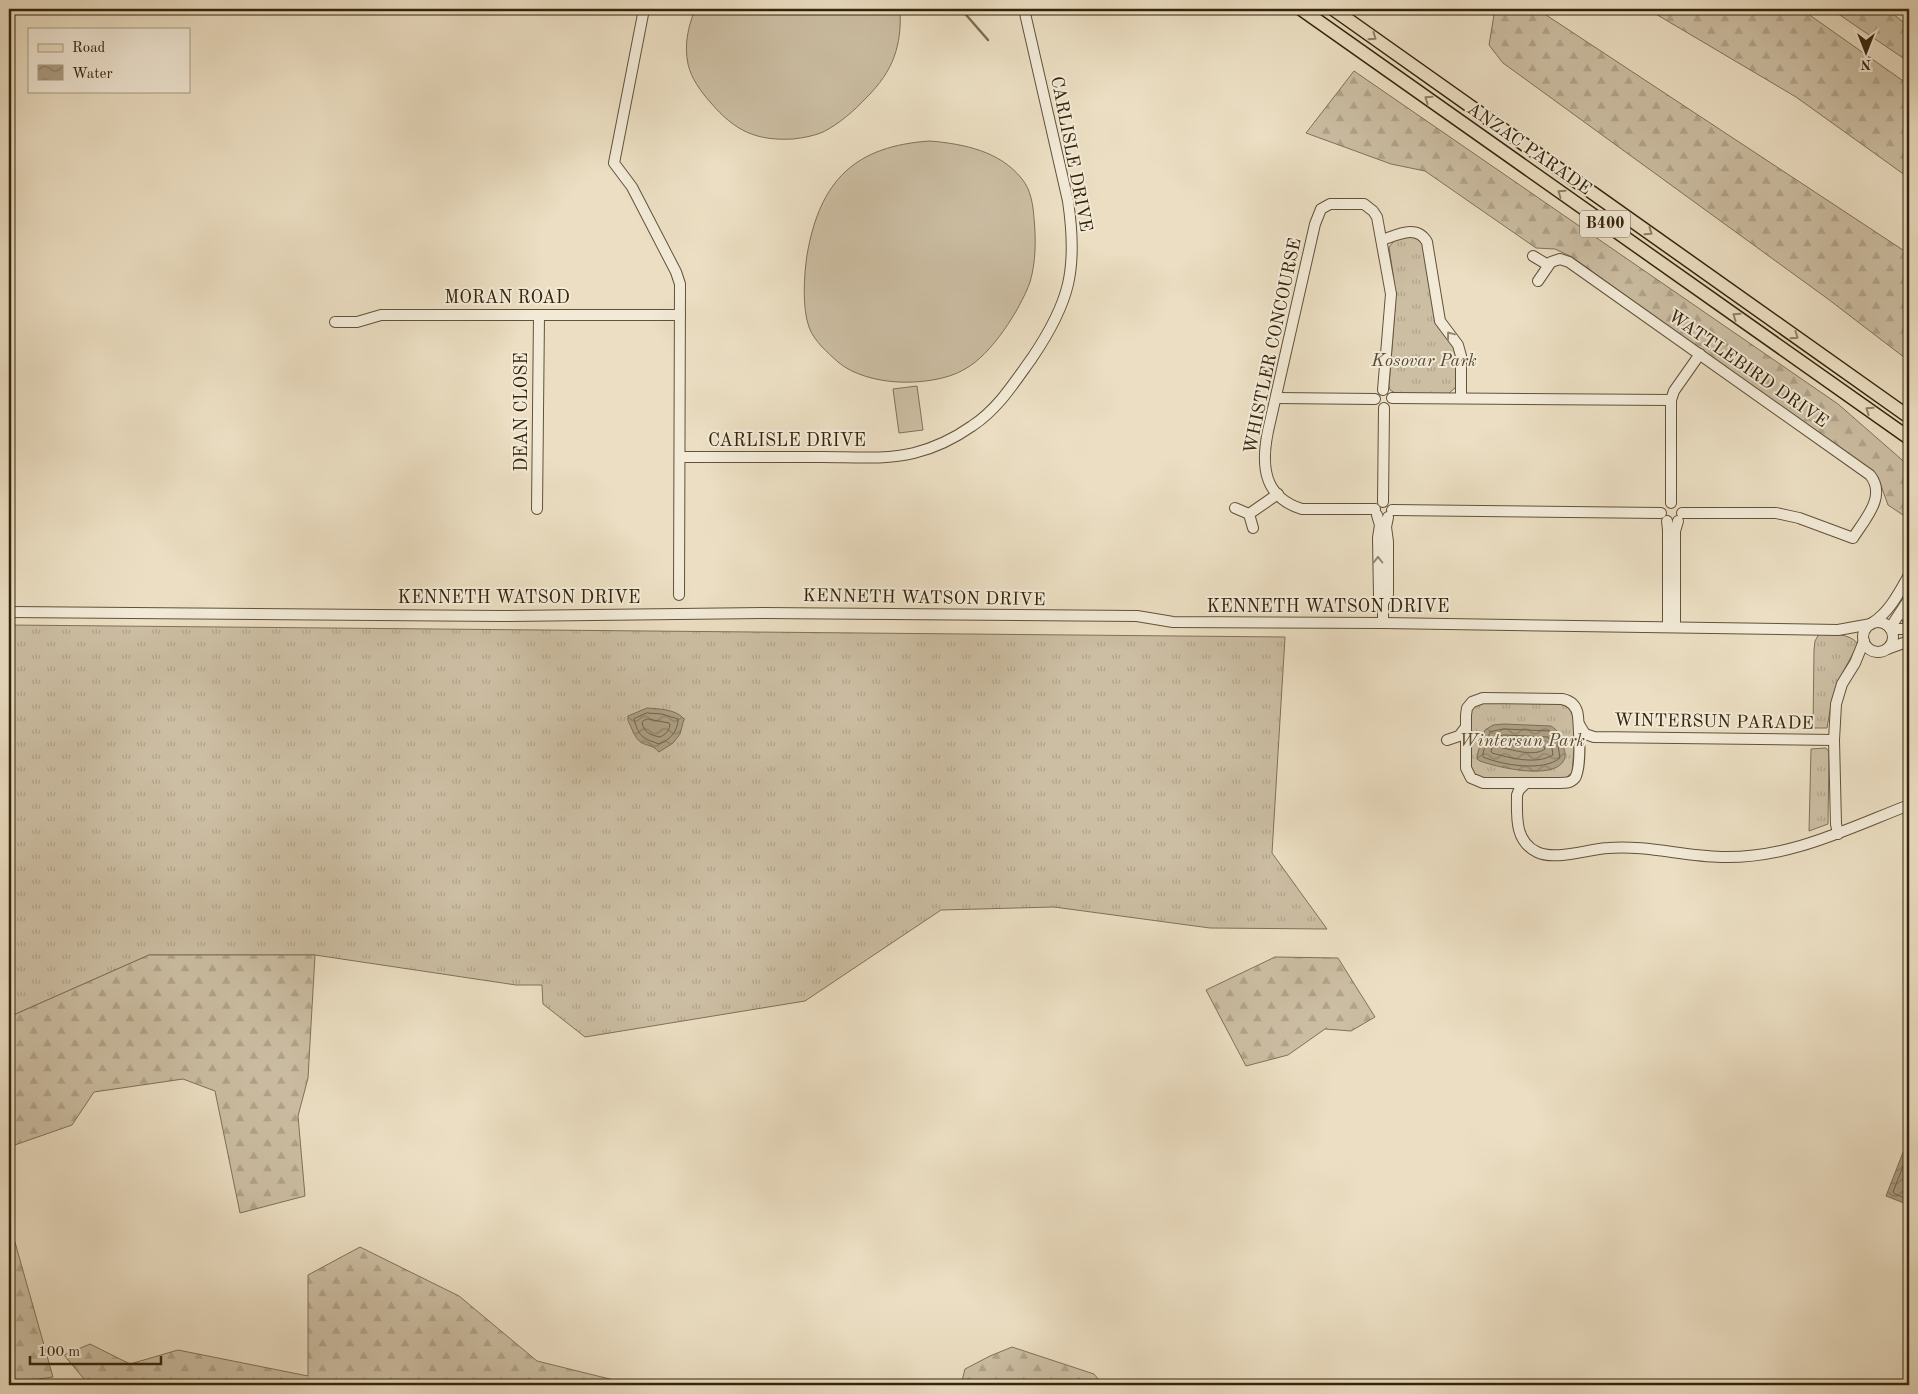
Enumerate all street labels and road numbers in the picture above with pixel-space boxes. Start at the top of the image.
street label: CARLISLE DRIVE [1047,75,1095,233]
street label: ANZAC PARADE [1464,99,1594,199]
road number: B400 [1580,210,1630,238]
street label: WHISTLER CONCOURSE [1241,236,1305,456]
street label: MORAN ROAD [444,289,570,307]
street label: WATTLEBIRD DRIVE [1665,307,1831,431]
street label: DEAN CLOSE [513,352,531,472]
street label: CARLISLE DRIVE [708,432,866,450]
street label: KENNETH WATSON DRIVE [802,587,1046,609]
street label: KENNETH WATSON DRIVE [398,589,640,607]
street label: KENNETH WATSON DRIVE [1207,598,1449,616]
street label: WINTERSUN PARADE [1614,711,1814,733]

